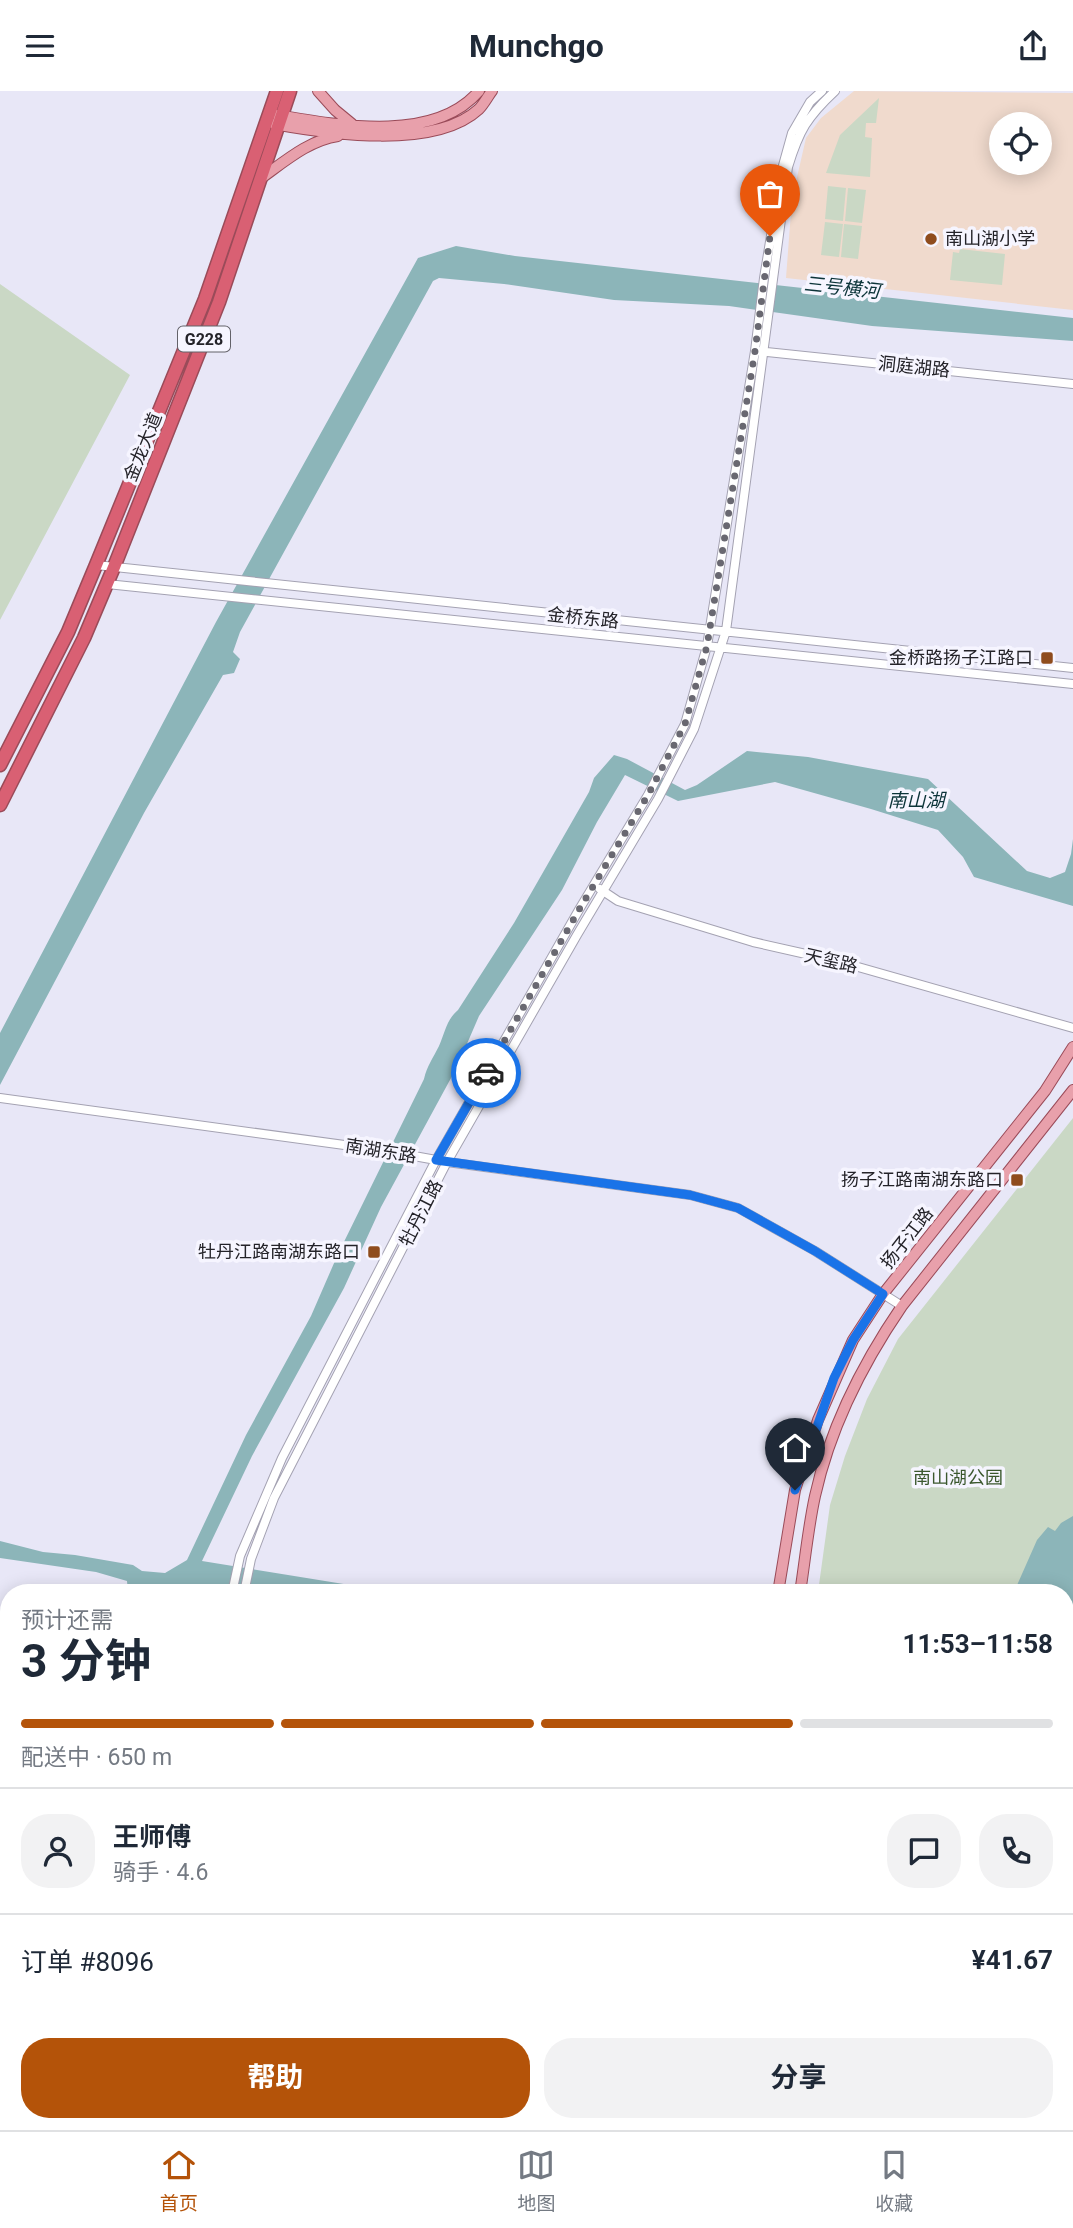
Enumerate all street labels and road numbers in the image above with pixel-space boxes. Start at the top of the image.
road number: G228 [178,327,230,351]
street label: 洞庭湖路 [877,352,951,381]
street label: 金龙大道 [119,410,166,484]
street label: 金桥东路 [546,603,620,632]
street label: 天玺路 [802,944,860,977]
street label: 南湖东路 [344,1135,418,1167]
street label: 牡丹江路 [395,1176,446,1250]
street label: 扬子江路 [876,1203,937,1273]

